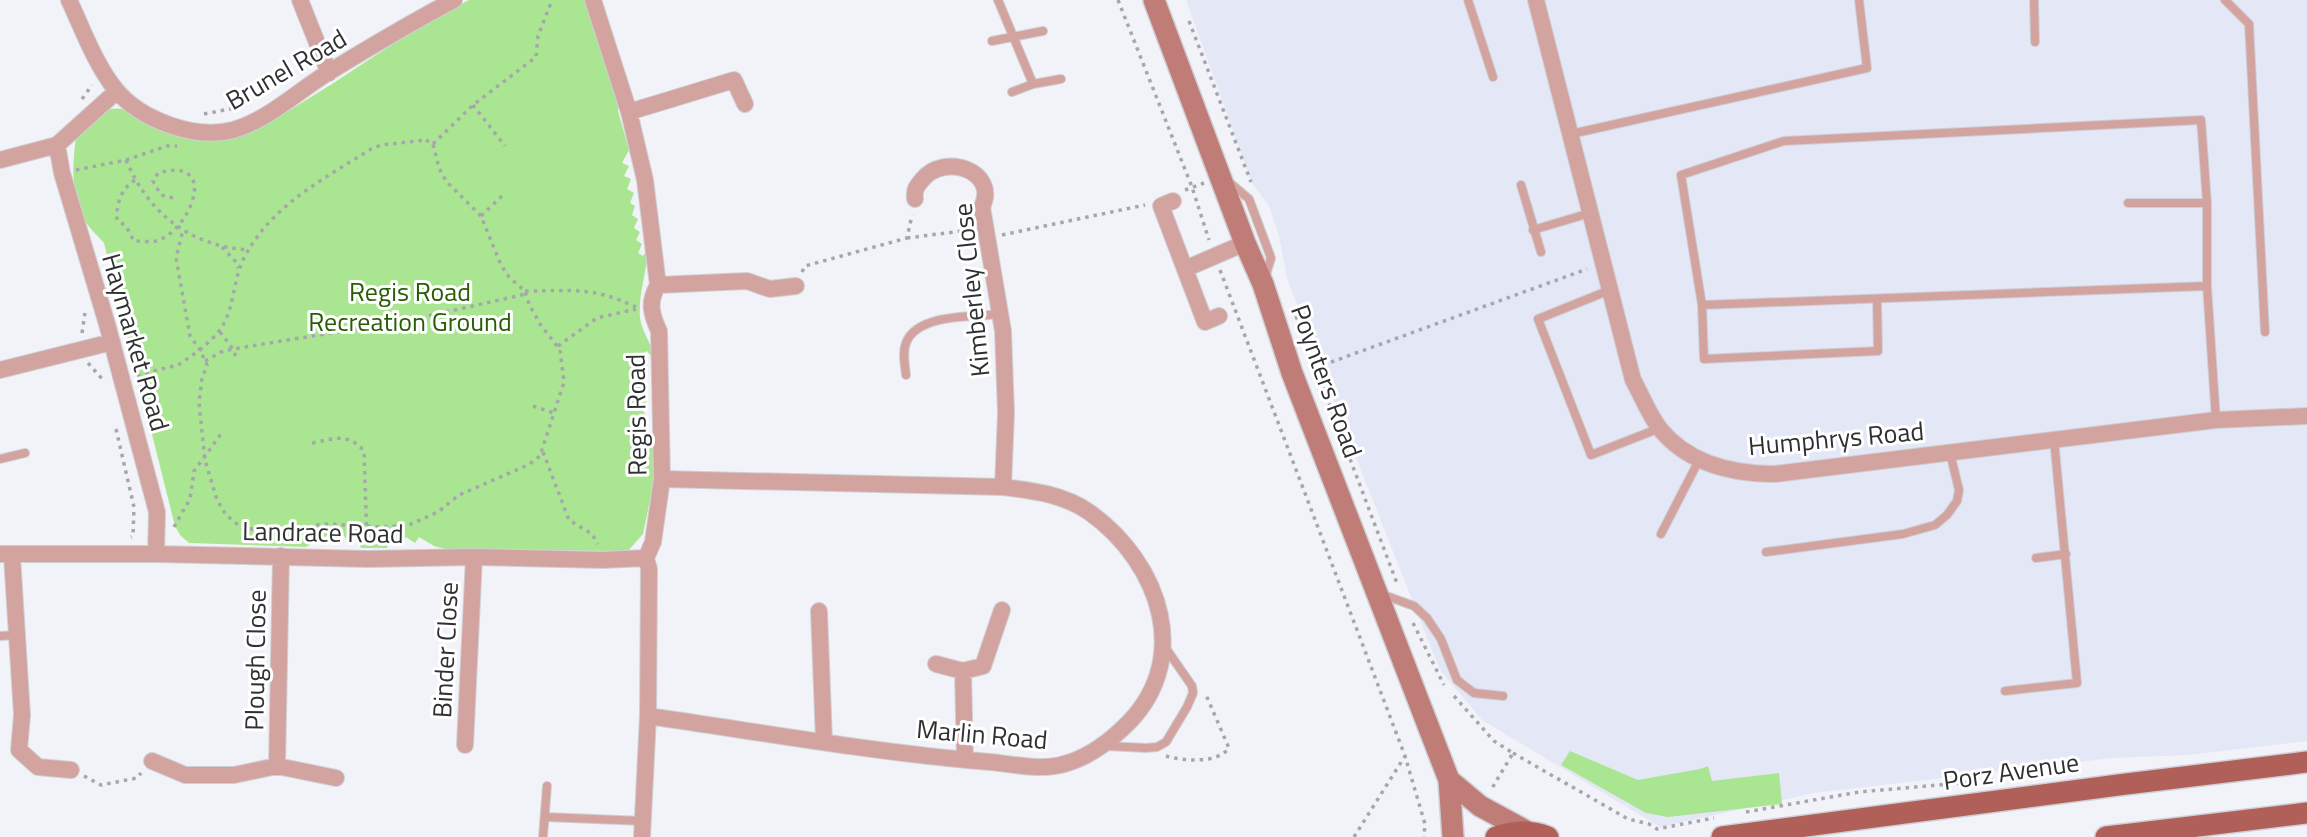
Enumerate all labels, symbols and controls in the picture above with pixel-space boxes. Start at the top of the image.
street label: Brunel Road [218,19,354,119]
street label: Kimberley Close [942,201,1000,379]
street label: Haymarket Road [92,249,180,435]
park label: Regis Road Recreation Ground [308,272,512,341]
street label: Poynters Road [1281,299,1373,463]
street label: Regis Road [615,354,657,476]
street label: Humphrys Road [1747,411,1925,465]
street label: Landrace Road [242,511,404,553]
street label: Binder Close [422,581,468,719]
street label: Plough Close [234,589,276,731]
street label: Marlin Road [915,709,1049,759]
street label: Porz Avenue [1940,742,2082,800]

